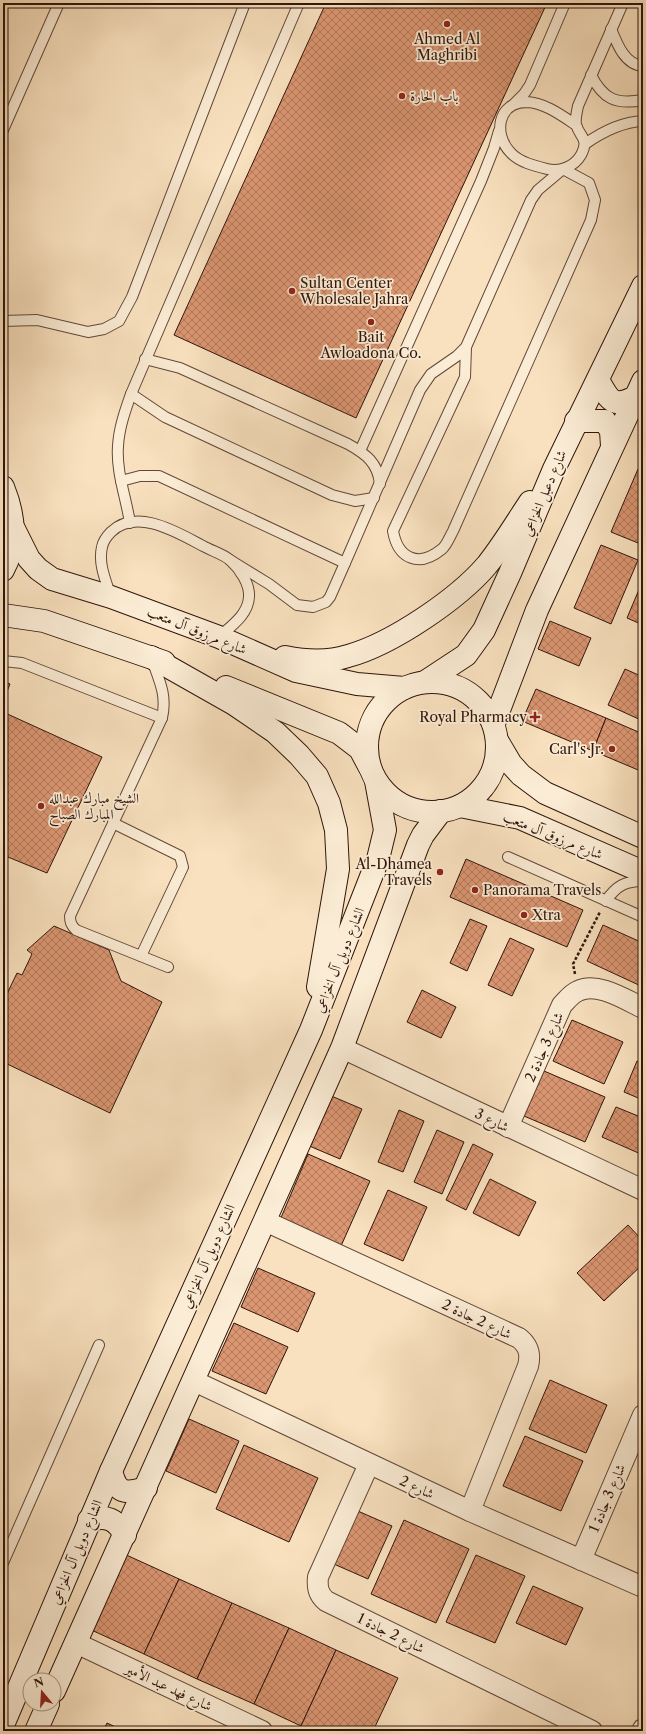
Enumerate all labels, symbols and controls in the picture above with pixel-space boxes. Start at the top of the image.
marker: Ahmed Al Maghribi [442,19,452,29]
place label: Ahmed Al Maghribi [413,30,480,64]
place label: باب الحارة [410,87,459,105]
marker: باب الحارة [397,91,407,101]
place label: Sultan Center Wholesale Jahra [299,274,409,308]
marker: Sultan Center Wholesale Jahra [287,286,297,296]
marker: Bait Awloadona Co. [366,317,376,327]
place label: Bait Awloadona Co. [319,328,422,362]
street label: شارع دعبل الخزاعي [518,447,573,540]
street label: شارع مرزوق آل متعب [144,602,249,661]
place label: Royal Pharmacy [419,708,527,726]
marker: Royal Pharmacy [530,712,540,722]
place label: Carl's Jr. [549,740,604,758]
marker: Carl's Jr. [607,744,617,754]
place label: الشيخ مبارك عبدالله المبارك الصباح [49,789,139,827]
marker: الشيخ مبارك عبدالله المبارك الصباح [36,801,46,811]
street label: شارع مرزوق آل متعب [500,807,605,866]
place label: Al-Dhamea Travels [355,855,433,889]
marker: Al-Dhamea Travels [435,867,445,877]
place label: Panorama Travels [483,881,601,899]
marker: Panorama Travels [470,885,480,895]
street label: الشارع دوبل آل الخزاعي [310,905,371,1016]
place label: Xtra [531,906,562,924]
marker: Xtra [519,910,529,920]
street label: شارع 3 جادة 2 [521,1009,570,1086]
street label: شارع 3 [471,1104,512,1139]
street label: الشارع دوبل آل الخزاعي [177,1201,242,1312]
street label: شارع 2 جادة 2 [438,1295,515,1346]
street label: شارع 3 جادة 1 [585,1461,632,1536]
street label: شارع 2 [396,1471,437,1506]
street label: الشارع دوبل آل الخزاعي [46,1497,109,1608]
street label: شارع 2 جادة 1 [353,1609,428,1660]
street label: شارع فهد عبد الأمير [120,1657,216,1718]
north arrow [22,1672,62,1712]
text: N [32,1674,46,1691]

